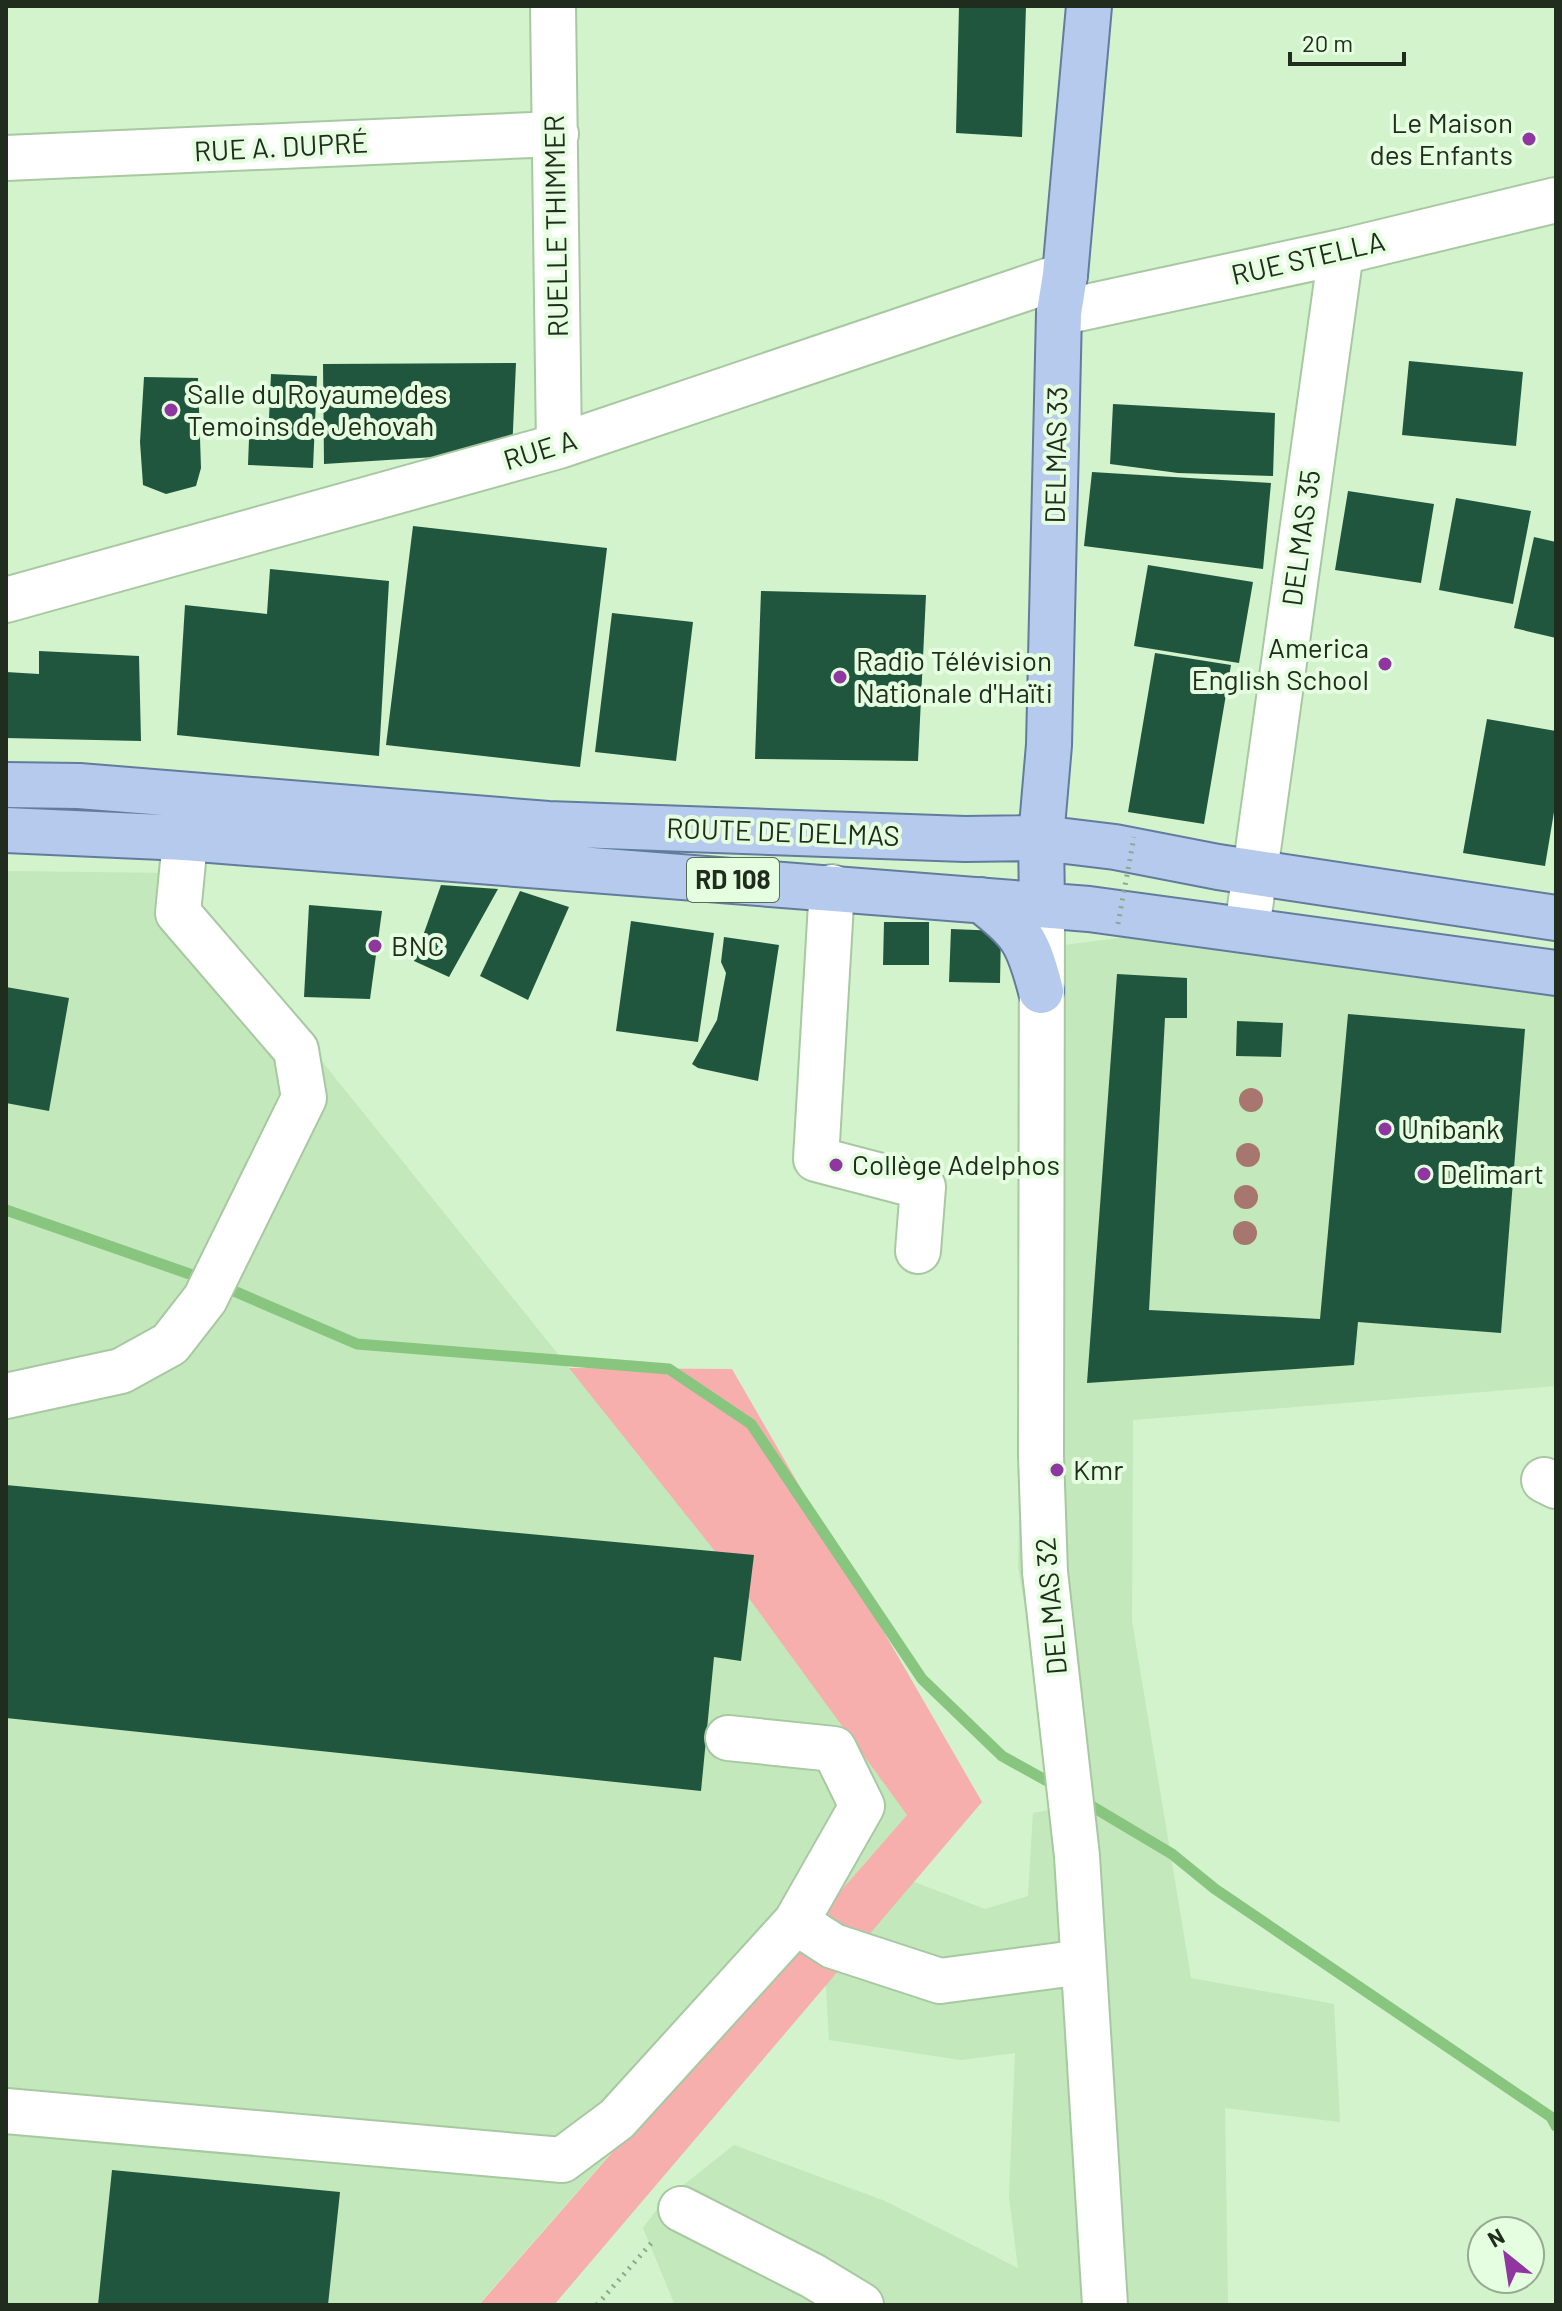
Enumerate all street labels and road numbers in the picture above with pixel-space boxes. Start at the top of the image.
street label: RUELLE THIMMER [536,115,574,337]
street label: RUE A. DUPRÉ [193,124,369,168]
street label: RUE STELLA [1228,223,1388,291]
street label: DELMAS 33 [1037,386,1073,524]
street label: RUE A [499,422,580,476]
street label: DELMAS 35 [1274,468,1326,608]
street label: ROUTE DE DELMAS [666,810,900,852]
road number: RD 108 [687,858,779,902]
street label: DELMAS 32 [1027,1536,1073,1676]

